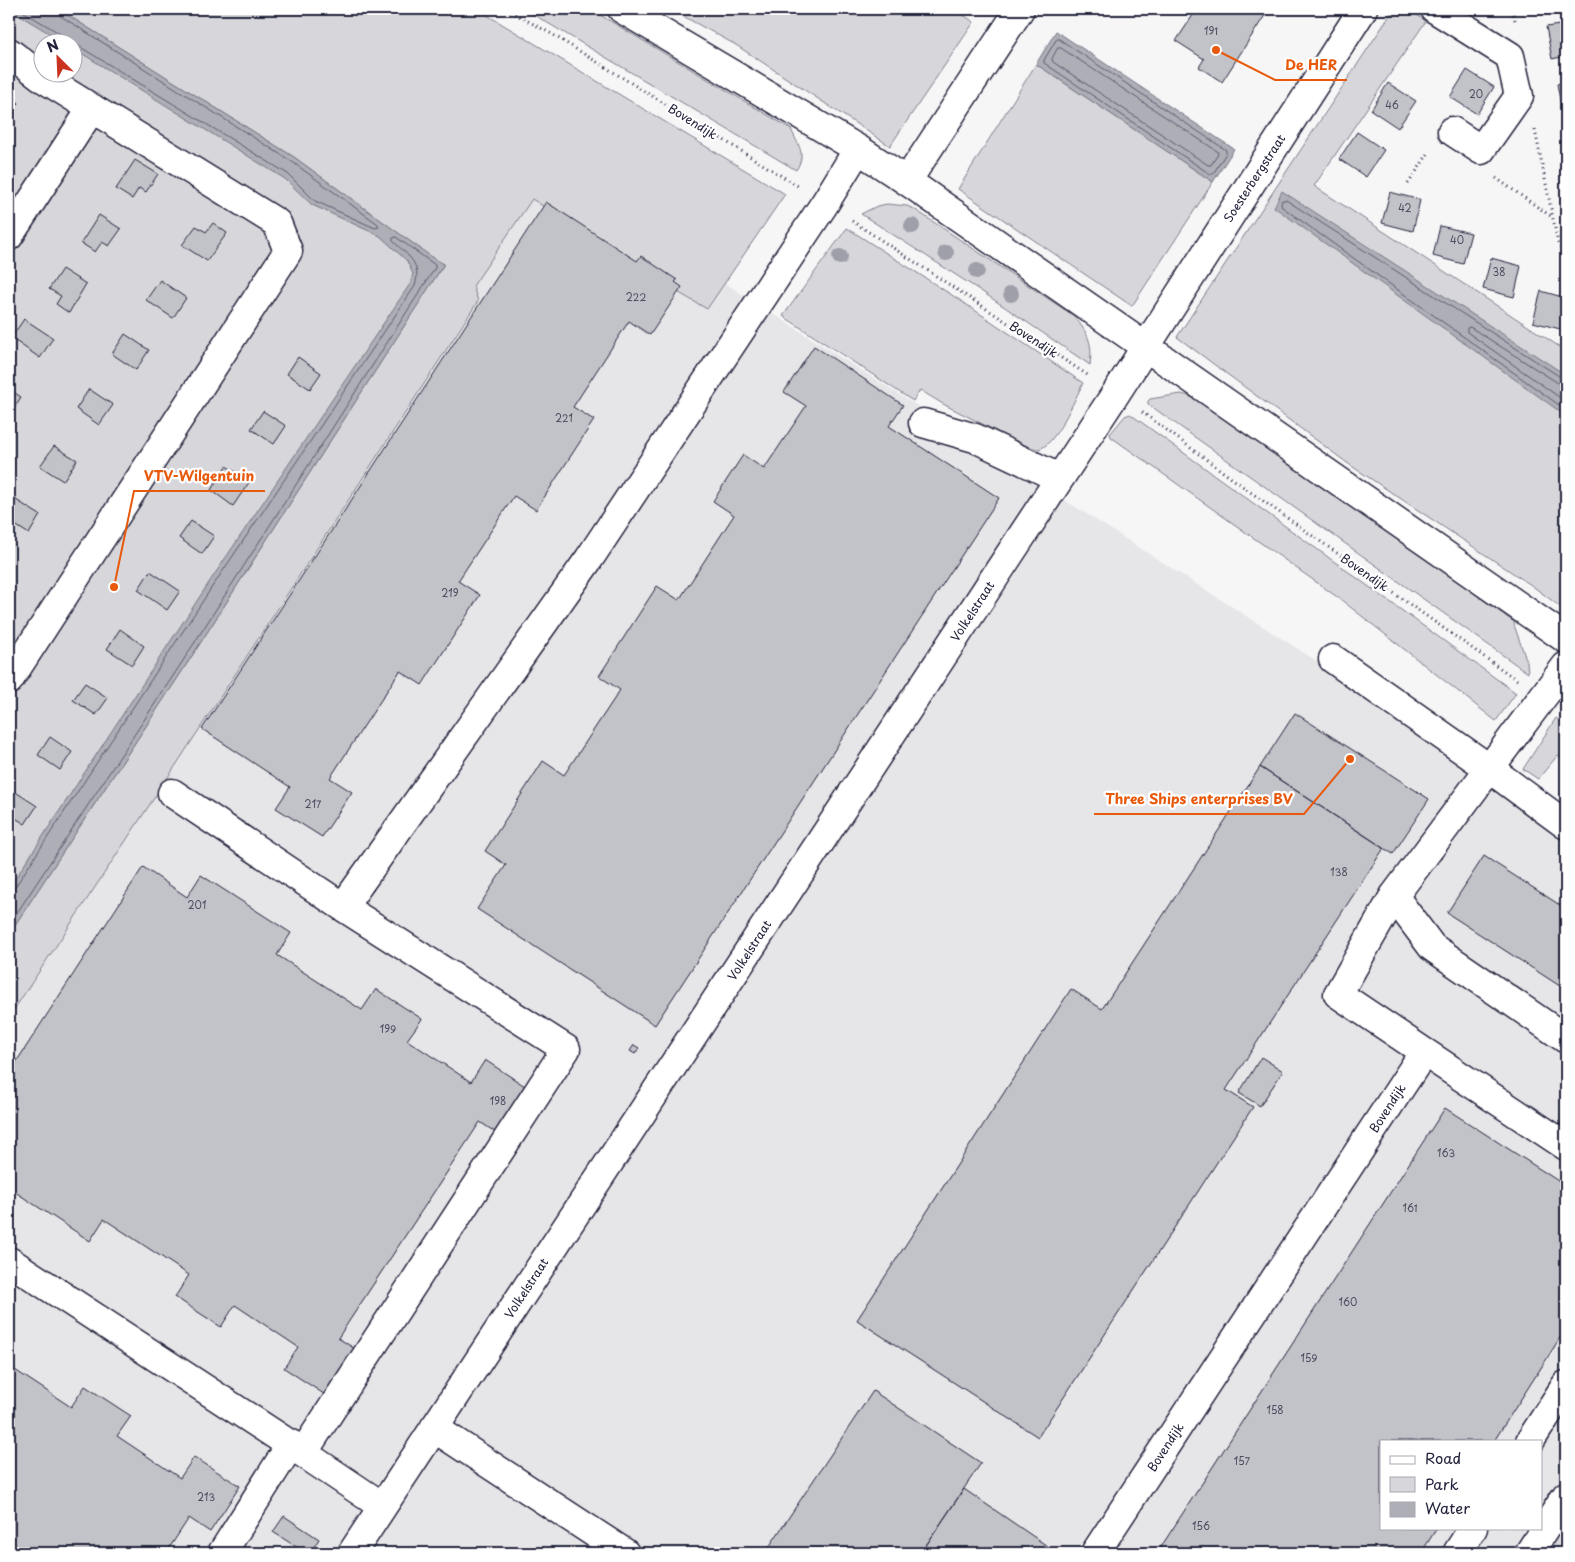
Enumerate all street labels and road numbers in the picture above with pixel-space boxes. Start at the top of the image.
street label: Bovendijk [665,99,721,143]
street label: Soesterbergstraat [1219,130,1289,225]
street label: Bovendijk [1006,316,1062,362]
street label: Bovendijk [1337,549,1393,595]
street label: Volkelstraat [946,577,998,645]
street label: Volkelstraat [723,916,775,984]
street label: Bovendijk [1364,1080,1410,1136]
street label: Volkelstraat [500,1254,552,1322]
street label: Bovendijk [1142,1419,1188,1475]

